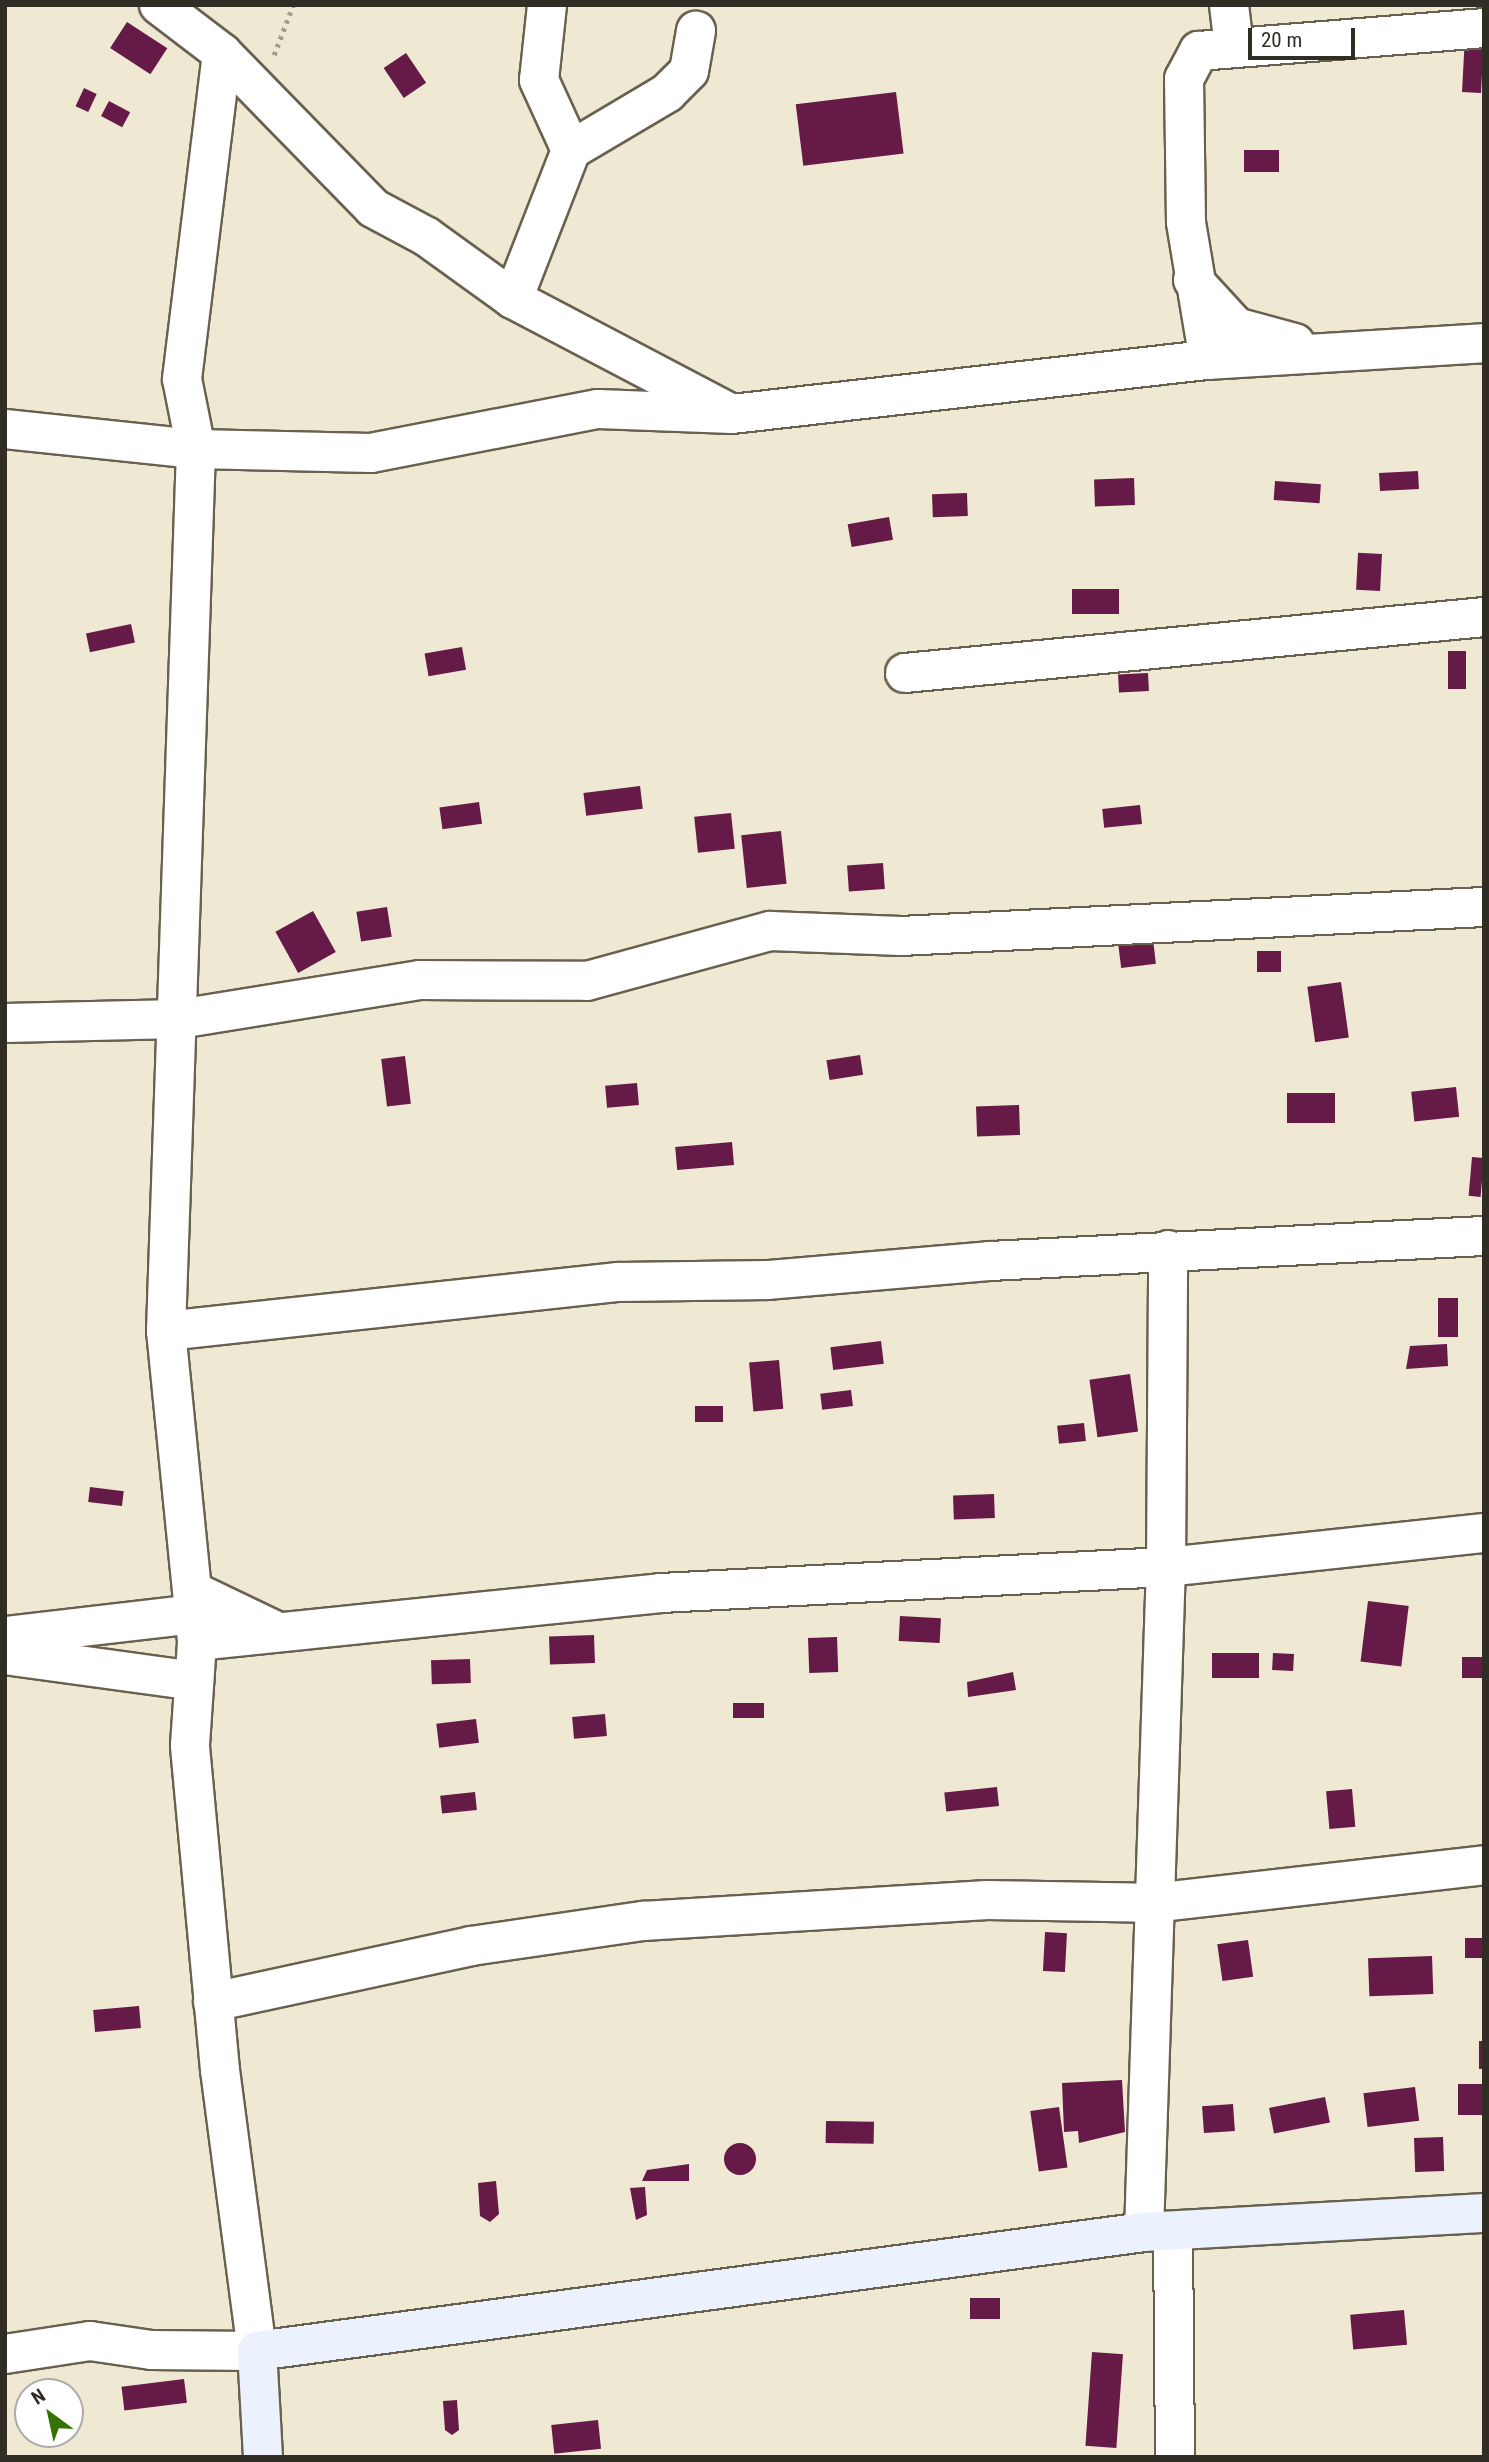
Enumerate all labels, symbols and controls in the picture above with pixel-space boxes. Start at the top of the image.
scale bar [1251,14,1358,58]
text: 20 m [1261,28,1302,52]
north arrow [14,2378,84,2448]
text: N [27,2384,50,2409]

